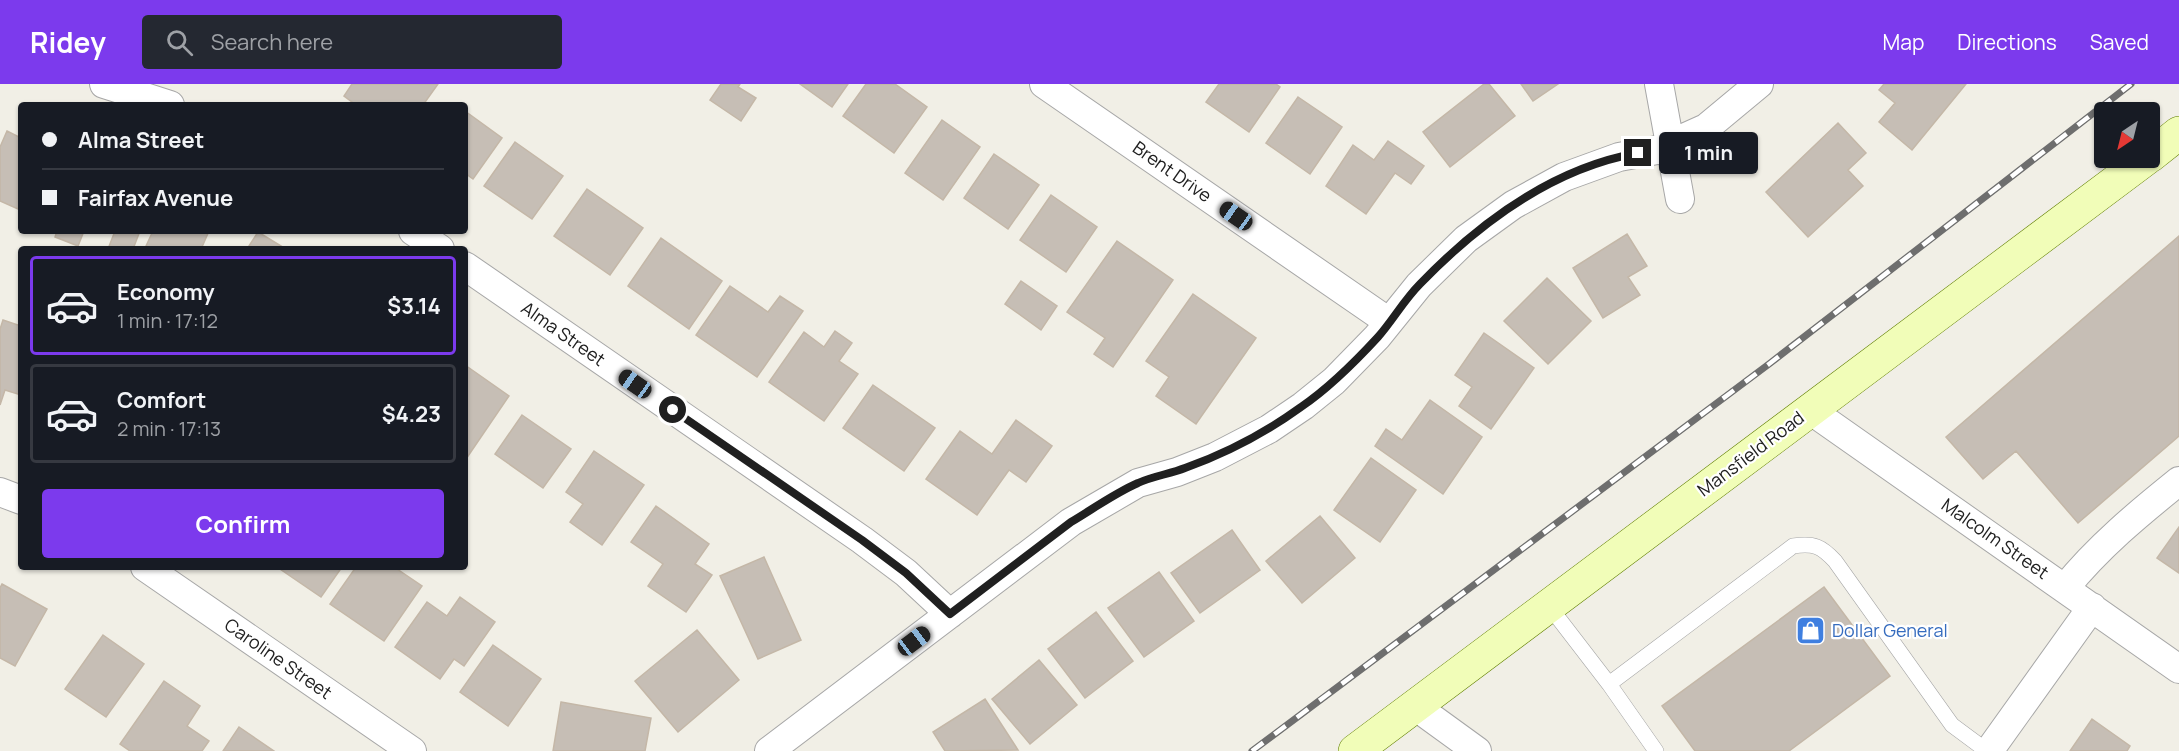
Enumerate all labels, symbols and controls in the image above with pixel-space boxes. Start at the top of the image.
search box [142,15,562,69]
text: Ridey [30,23,106,61]
icon: search [163,26,196,59]
text: Search here [211,27,333,57]
text: Map [1883,28,1924,56]
text: Directions [1957,28,2057,56]
text: Saved [2090,28,2149,56]
north arrow [2094,102,2160,168]
map controls [2094,102,2160,168]
text: Alma Street [78,125,204,155]
callout: 1 min [1659,132,1758,174]
street label: Brent Drive [1128,135,1217,207]
route end [1624,139,1651,166]
text: 1 min [1684,139,1733,166]
text: Fairfax Avenue [78,183,233,213]
car [1216,198,1256,234]
text: Economy [117,277,215,307]
icon: car [45,279,99,333]
text: $3.14 [387,291,441,321]
street label: Alma Street [517,295,610,371]
text: 1 min · 17:12 [117,307,218,334]
car [615,366,655,402]
text: Comfort [117,385,206,415]
icon: car [45,387,99,441]
route start [659,396,686,423]
text: $4.23 [382,399,441,429]
street label: Mansfield Road [1692,405,1809,501]
text: 2 min · 17:13 [117,415,221,442]
button: Confirm [42,489,444,558]
street label: Malcolm Street [1937,492,2054,584]
street label: Caroline Street [220,612,337,704]
shop icon: Dollar General [1795,615,1827,647]
place label: Dollar General [1832,618,1948,642]
car [894,623,934,659]

